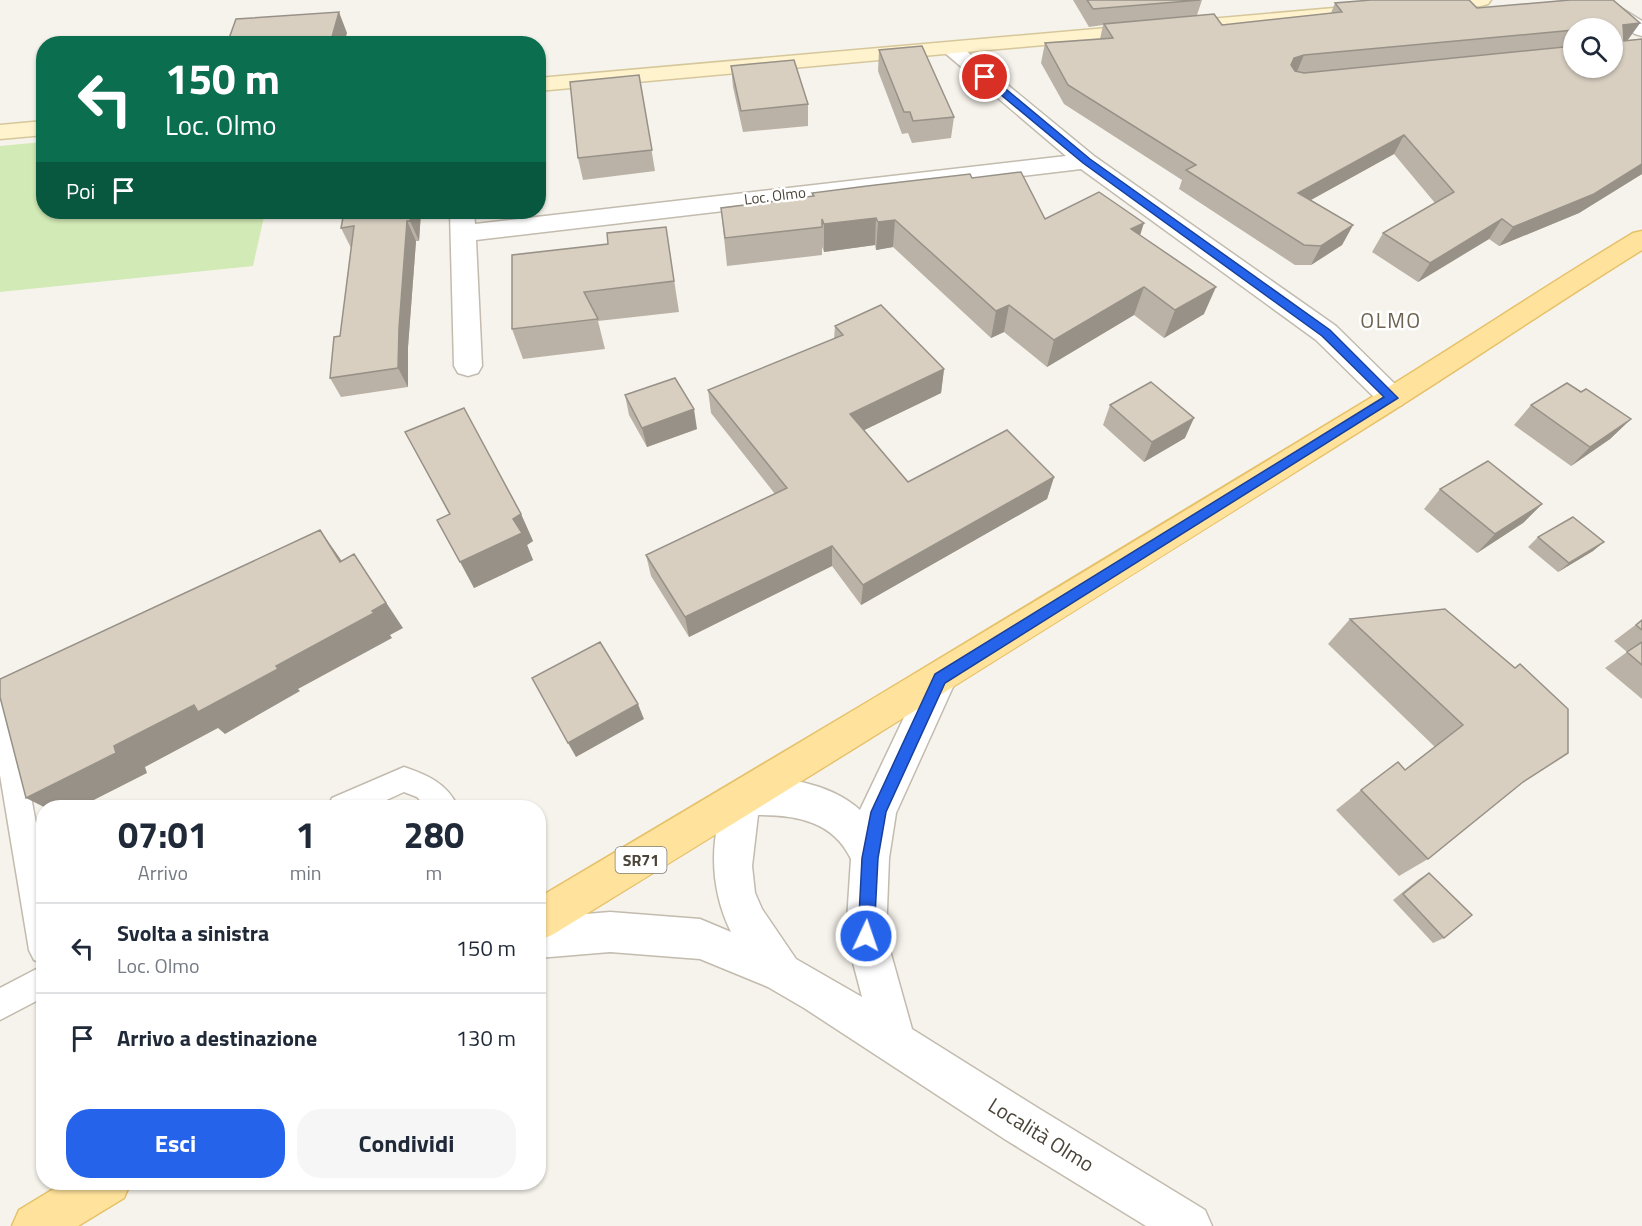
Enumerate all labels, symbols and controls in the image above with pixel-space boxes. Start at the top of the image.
map controls [1563,18,1623,78]
button: search [1563,18,1623,78]
text: 150 m [165,46,280,110]
pin [959,51,1010,102]
icon: left [66,60,144,138]
icon: arrive [968,60,1001,93]
text: Loc. Olmo [165,104,276,145]
text: Poi [66,174,95,208]
icon: arrive [107,174,140,207]
street label: Loc. Olmo [743,180,807,211]
district label: OLMO [1360,304,1422,336]
text: 07:01 [118,807,208,862]
text: 1 [296,807,316,862]
text: 280 [404,807,464,862]
road number: SR71 [616,847,666,873]
text: Arrivo [138,857,188,888]
text: min [290,857,322,888]
text: m [425,857,442,888]
position arrow [834,904,898,968]
text: Svolta a sinistra [117,916,269,950]
text: 150 m [456,931,516,965]
icon: left [66,932,99,965]
text: Loc. Olmo [117,950,200,981]
text: Arrivo a destinazione [117,1021,317,1055]
text: 130 m [456,1021,516,1055]
icon: arrive [66,1022,99,1055]
street label: Località Olmo [982,1089,1101,1180]
button: Esci [66,1109,285,1178]
button: Condividi [297,1109,516,1178]

